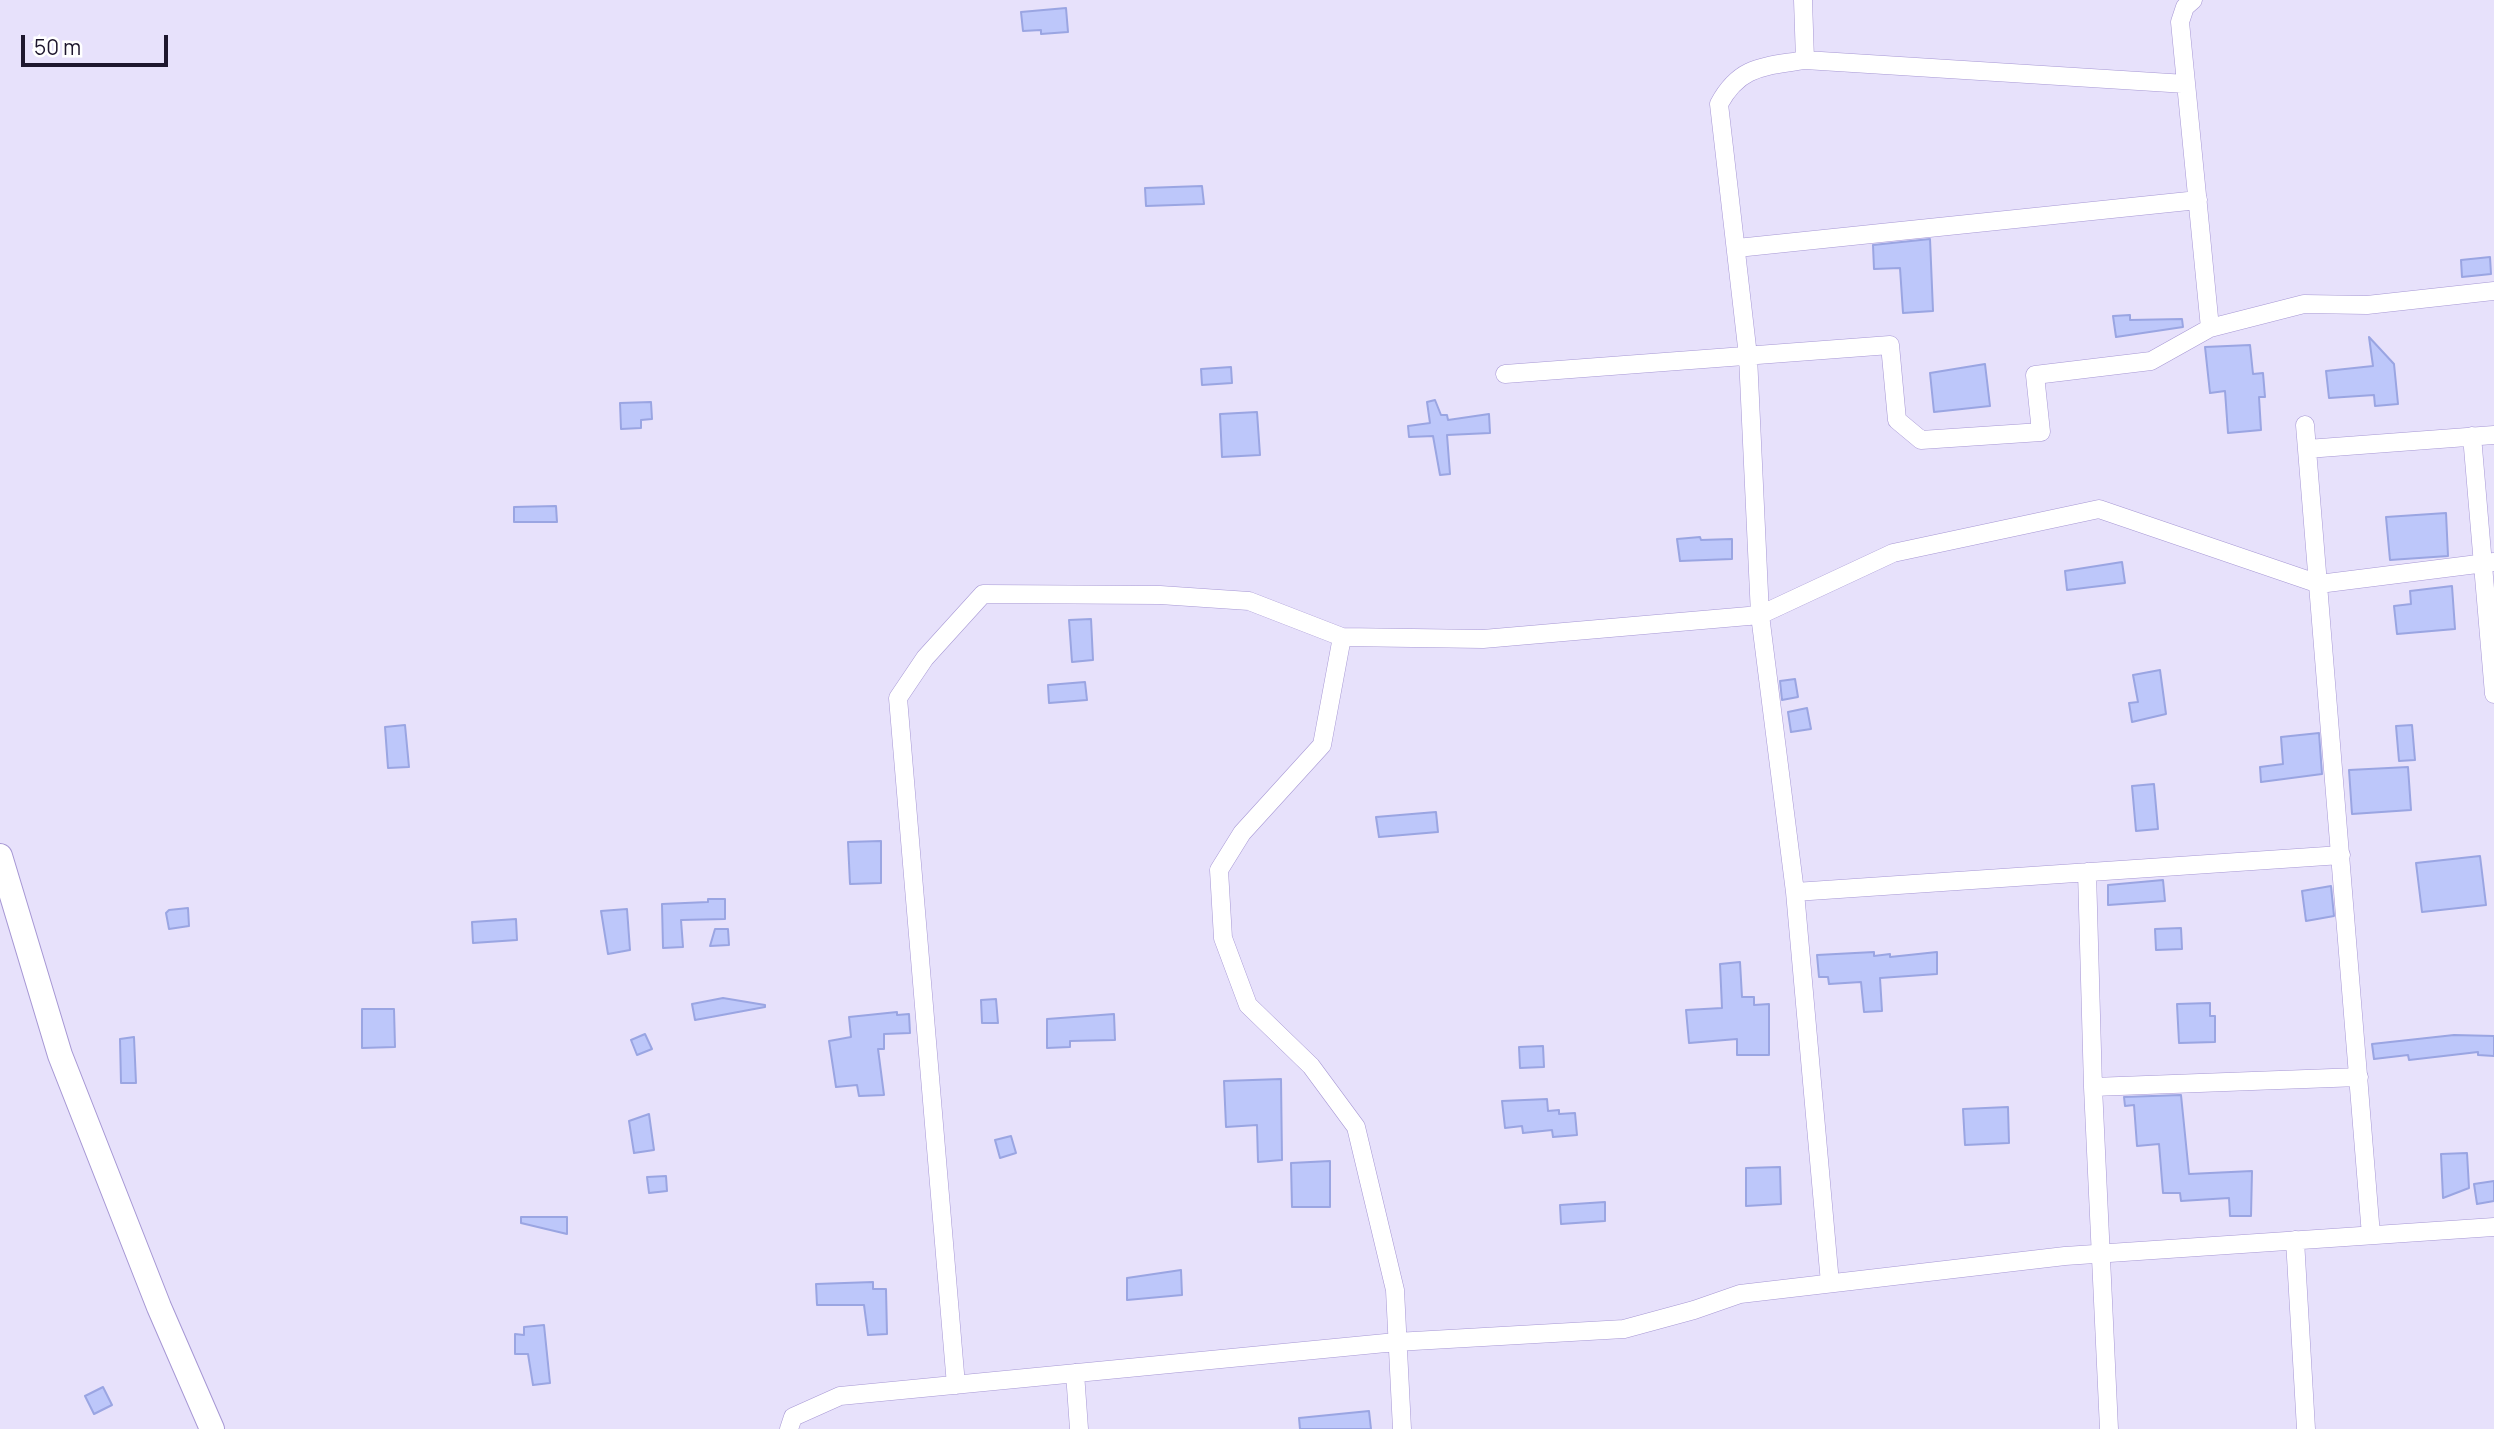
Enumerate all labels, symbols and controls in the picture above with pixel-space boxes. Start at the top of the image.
scale bar [24,21,172,65]
text: 50 m [34,33,81,61]

